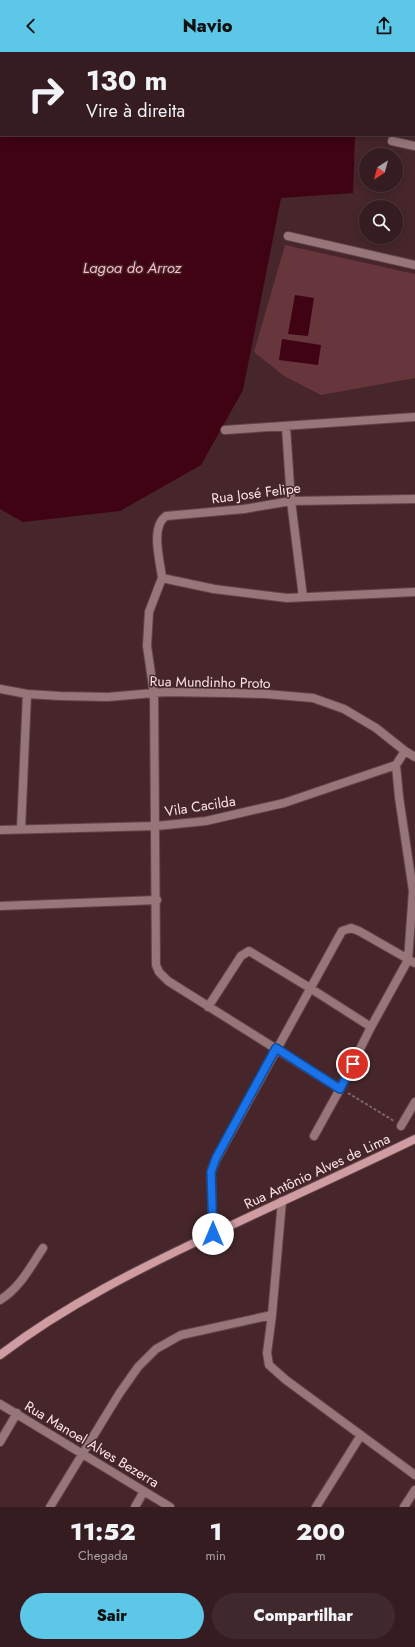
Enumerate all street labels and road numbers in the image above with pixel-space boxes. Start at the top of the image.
street label: Rua José Felipe [210,478,302,508]
street label: Rua Mundinho Proto [149,671,271,693]
street label: Vila Cacilda [163,791,237,821]
street label: Rua Antônio Alves de Lima [241,1128,393,1214]
street label: Rua Manoel Alves Bezerra [21,1396,163,1492]

